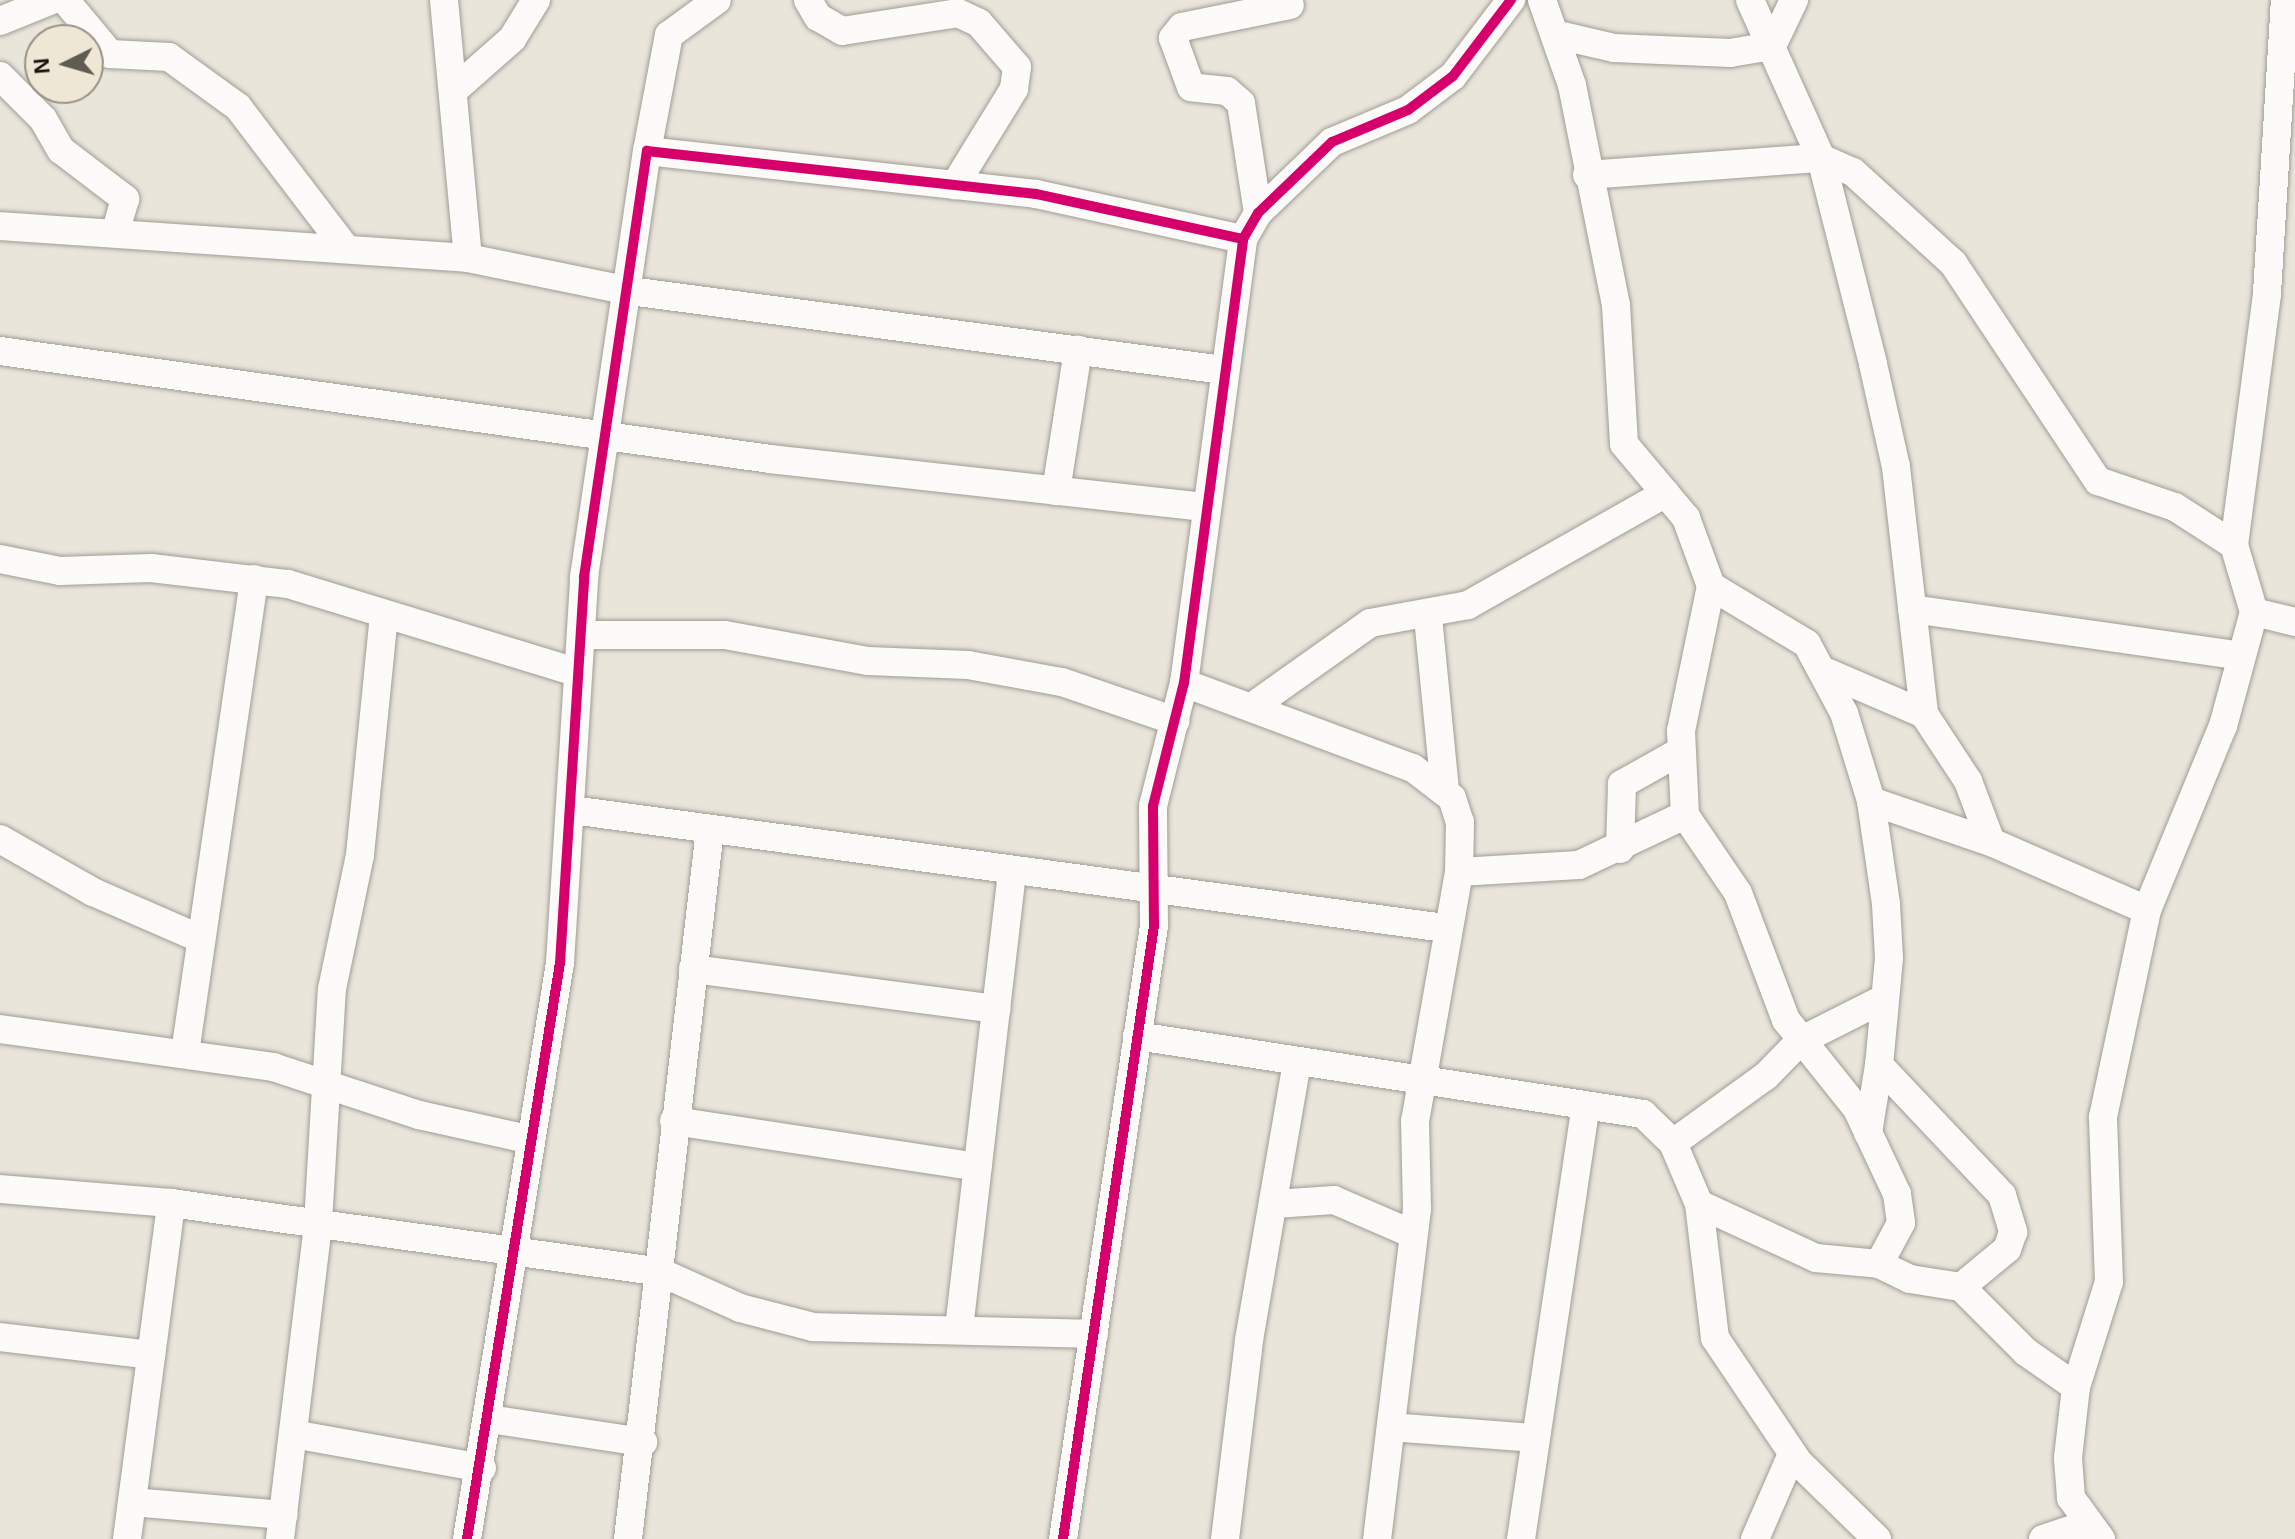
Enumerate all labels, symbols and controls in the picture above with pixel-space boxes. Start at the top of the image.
north arrow [24,24,104,104]
text: N [28,57,55,75]

